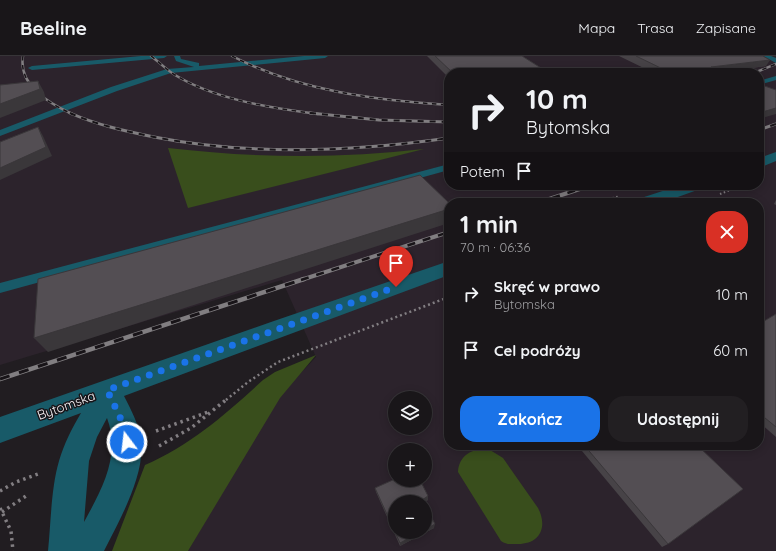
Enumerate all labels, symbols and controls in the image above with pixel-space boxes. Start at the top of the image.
text: Beeline [20,16,87,40]
text: Mapa [578,19,615,37]
text: Trasa [637,19,674,37]
text: Zapisane [696,19,756,37]
text: 10 m [526,81,588,116]
icon: right [460,84,512,136]
text: Bytomska [526,116,610,139]
icon: arrive [513,160,535,182]
text: Potem [460,162,505,181]
text: 1 min [460,209,518,239]
button: close [706,211,748,253]
text: 70 m · 06:36 [460,239,530,255]
pin [379,246,413,287]
icon: arrive [385,252,407,274]
text: Skręć w prawo [494,277,600,296]
icon: right [460,283,482,305]
text: 10 m [716,285,748,304]
text: Bytomska [494,296,555,312]
icon: arrive [460,339,482,361]
text: Cel podróży [494,341,581,360]
text: 60 m [713,341,748,360]
street label: Bytomska [35,387,97,423]
map controls [388,391,432,539]
button: layers [388,391,432,435]
button: Zakończ [460,396,600,442]
button: Udostępnij [608,396,748,442]
position arrow [106,421,148,463]
button: + [388,443,432,487]
button: − [388,495,432,539]

